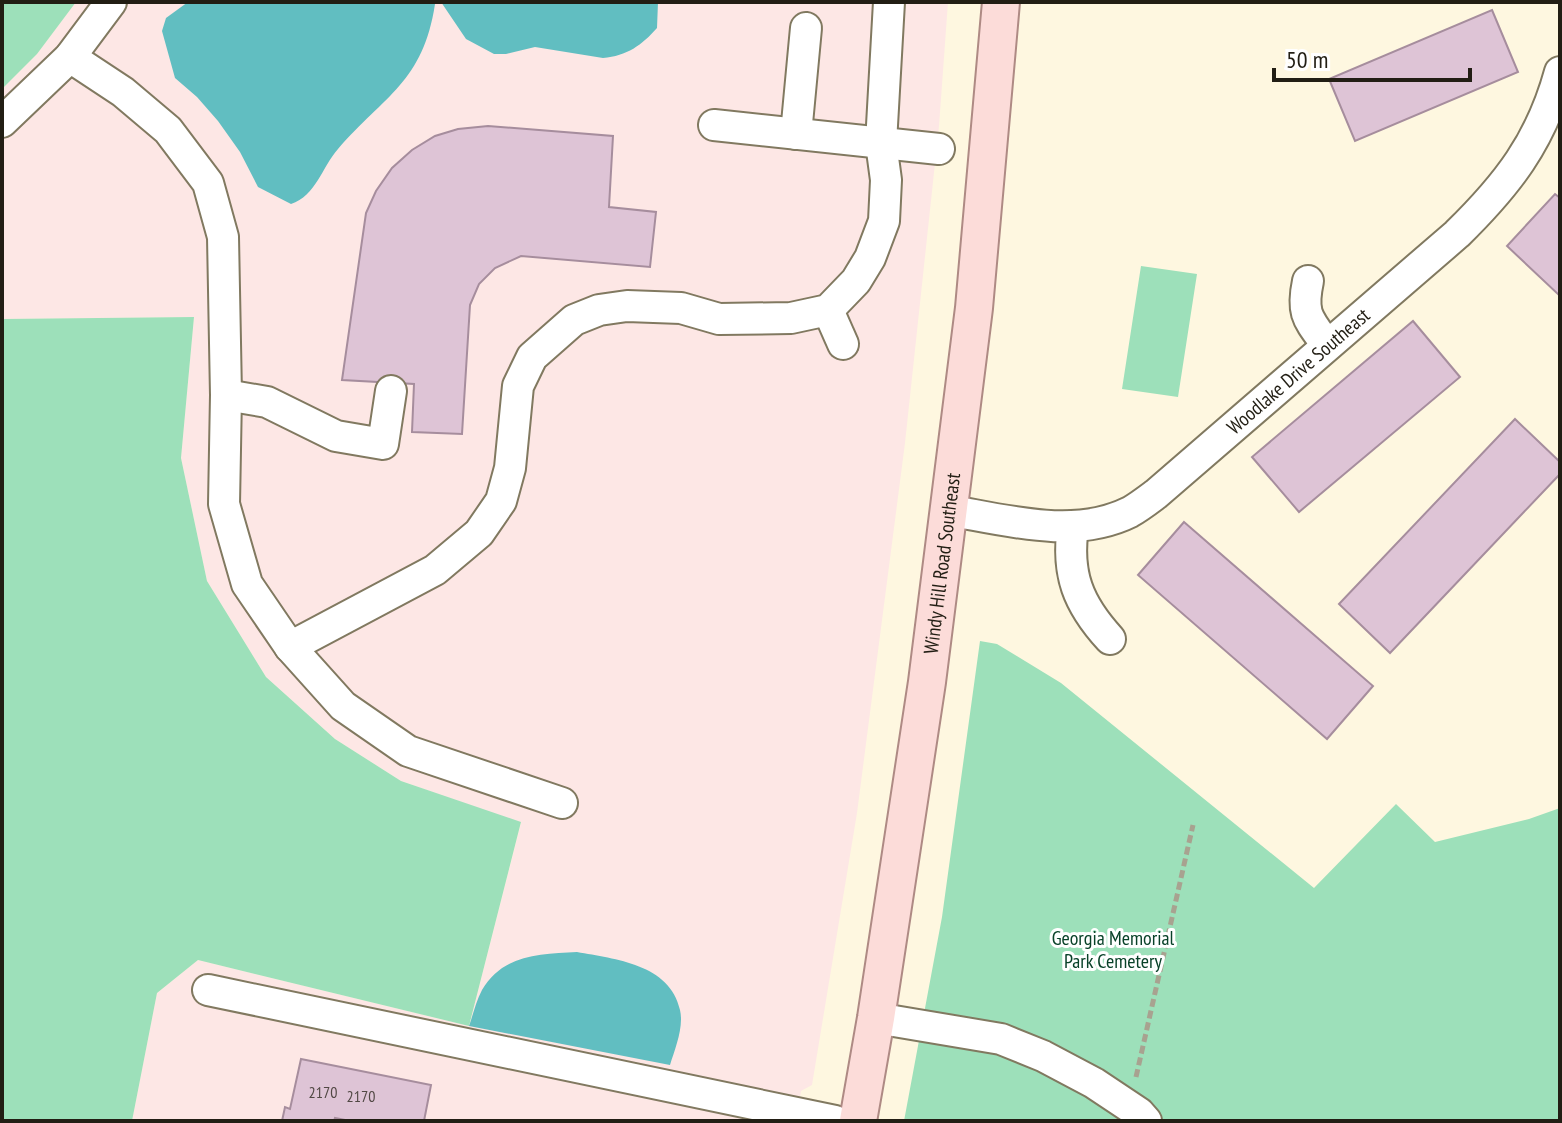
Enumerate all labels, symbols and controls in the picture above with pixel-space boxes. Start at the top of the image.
scale bar [1274,32,1470,82]
text: 50 m [1286,44,1328,75]
street label: Woodlake Drive Southeast [1221,302,1376,440]
street label: Windy Hill Road Southeast [918,471,966,655]
park label: Georgia Memorial Park Cemetery [1052,925,1175,974]
house number: 2170 [309,1082,337,1102]
house number: 2170 [347,1086,375,1106]

